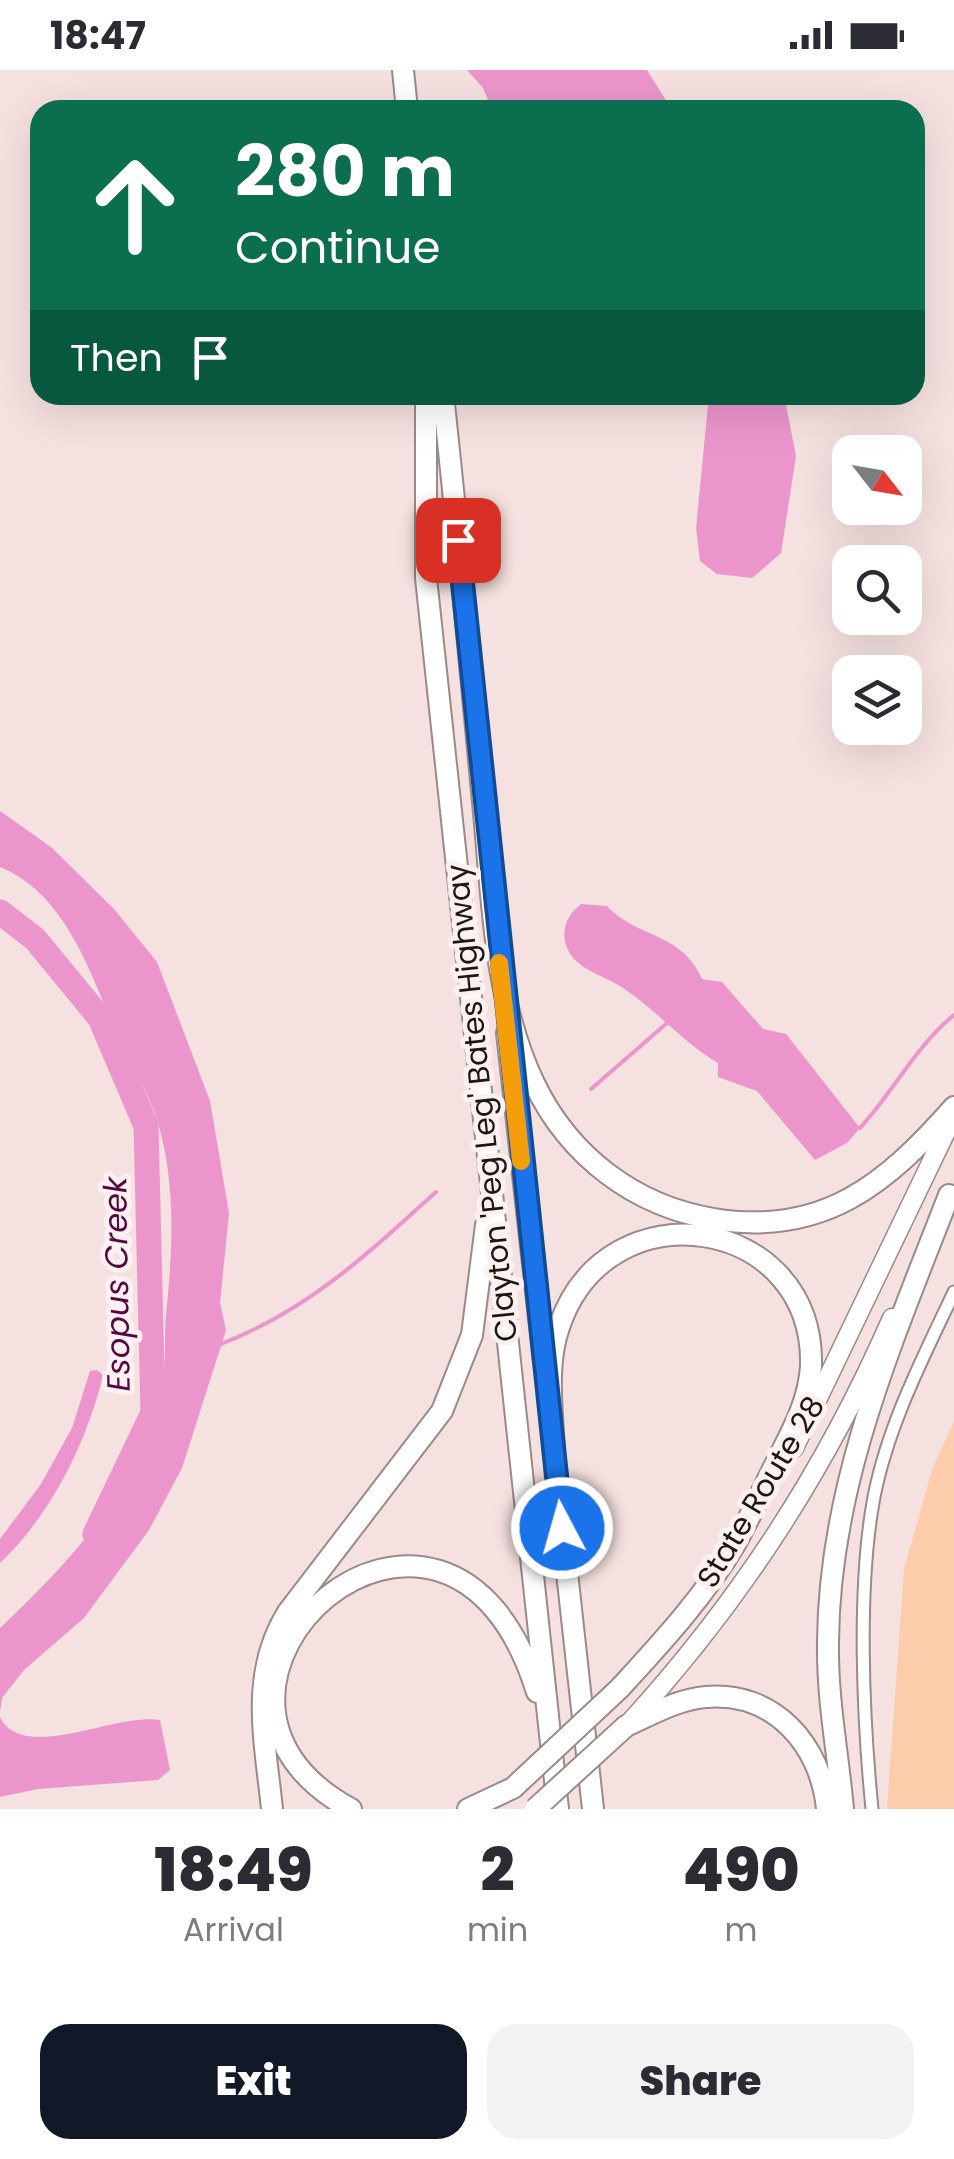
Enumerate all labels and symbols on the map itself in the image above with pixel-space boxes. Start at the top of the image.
north arrow [832,435,922,525]
pin [416,498,501,583]
street label: Clayton 'Peg Leg' Bates Highway [435,862,528,1344]
water label: Esopus Creek [92,1175,141,1392]
street label: State Route 28 [686,1388,835,1596]
position arrow [510,1476,614,1580]

